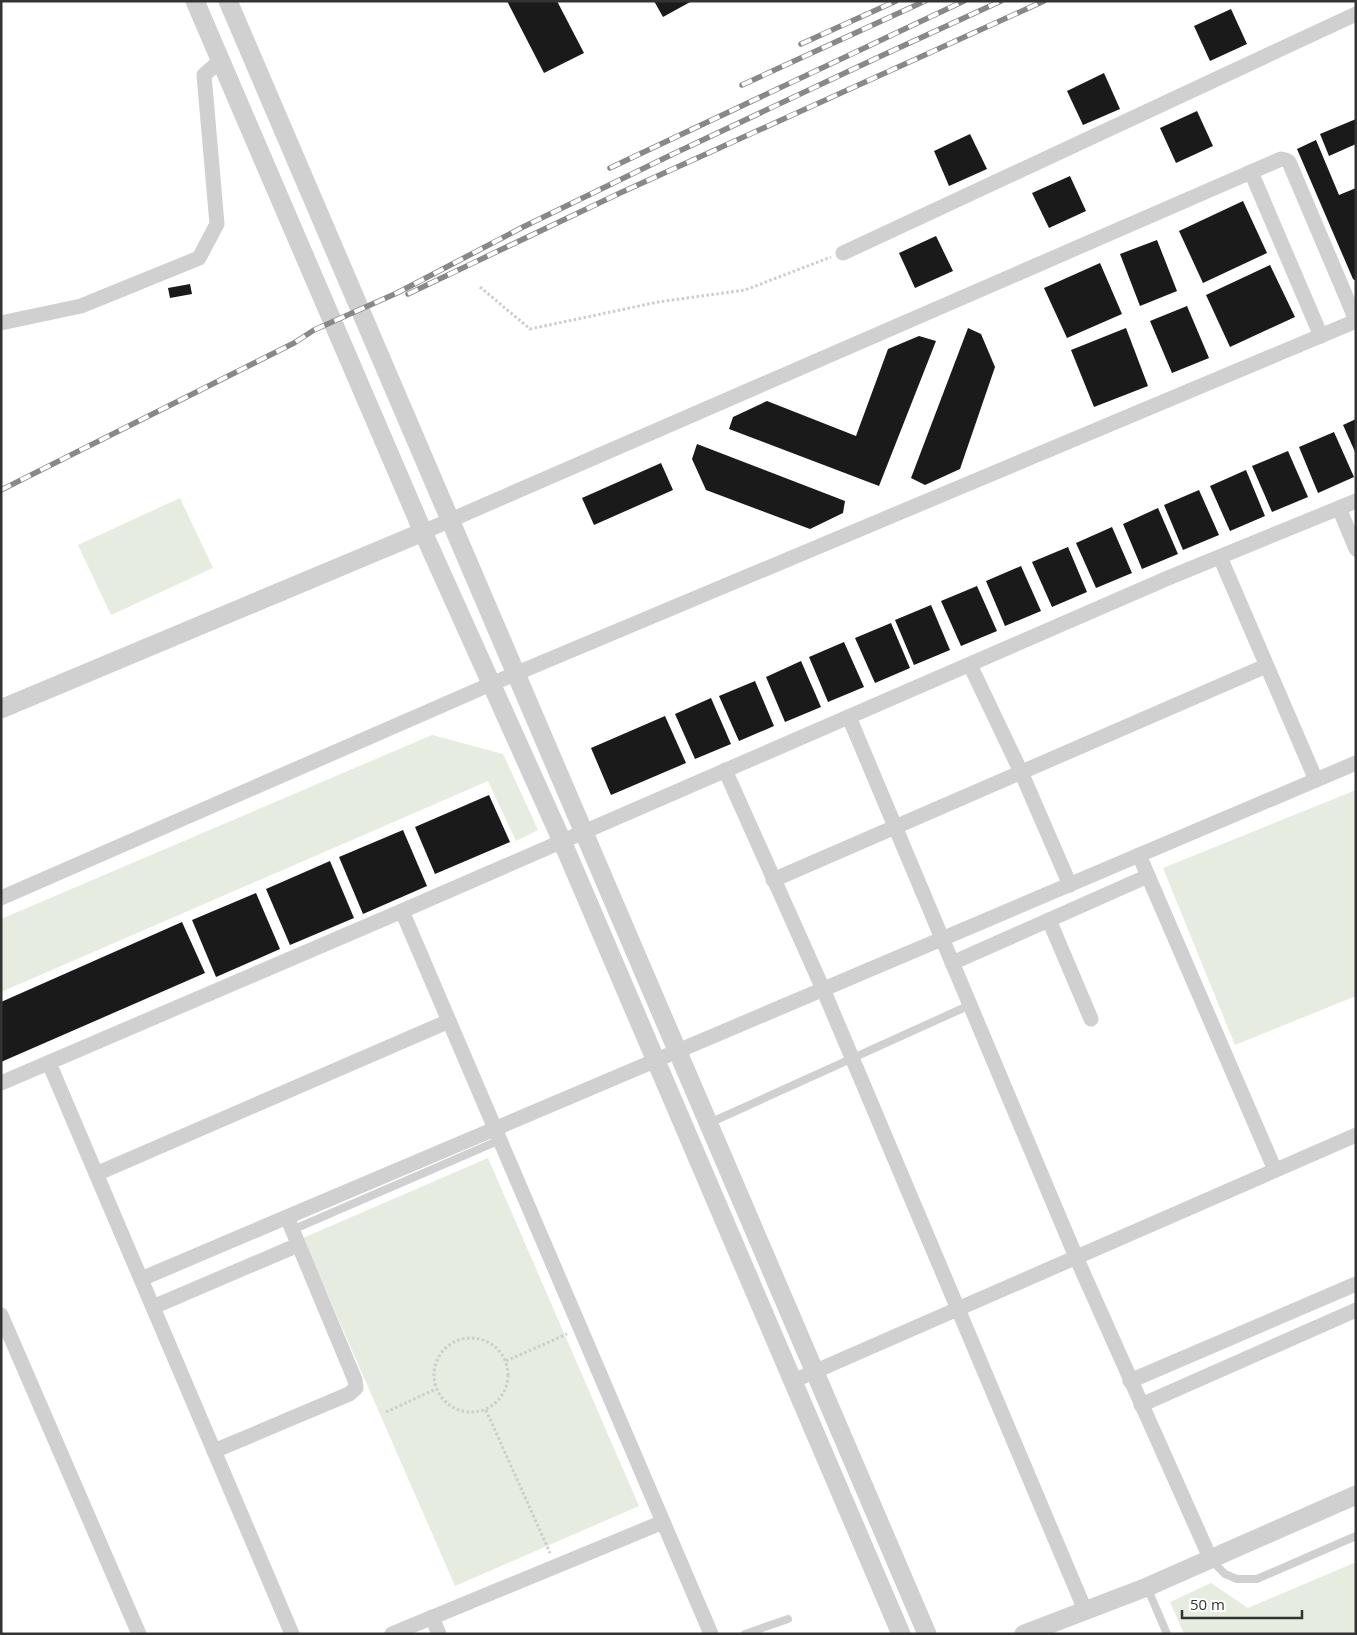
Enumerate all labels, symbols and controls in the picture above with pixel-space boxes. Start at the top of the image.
scale bar [1182,1588,1302,1620]
text: 50 m [1190,1594,1225,1614]

